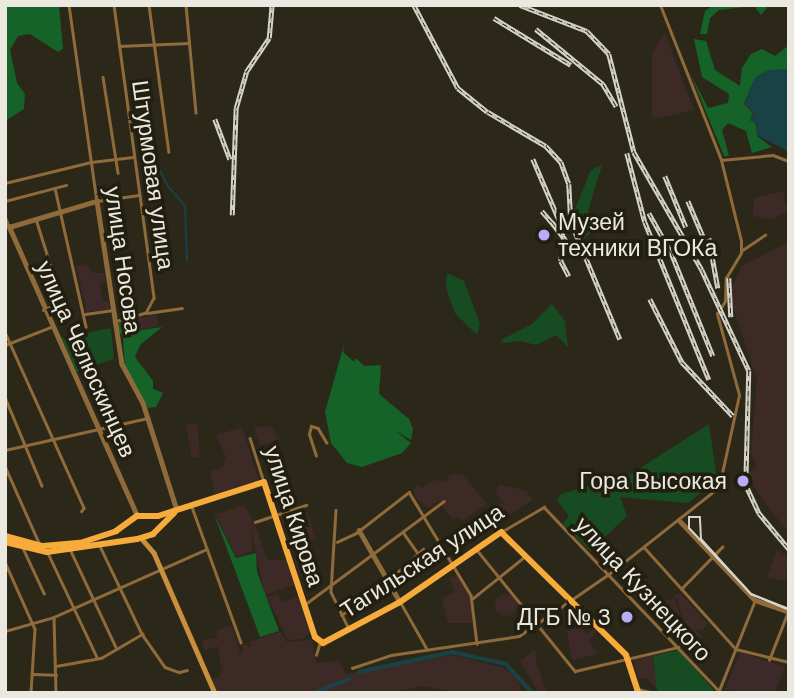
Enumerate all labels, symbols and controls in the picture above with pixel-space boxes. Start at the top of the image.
street label: Штурмовая улица [126,78,180,272]
street label: улица Носова [99,185,147,335]
place label: Музей техники ВГОКа [558,208,717,262]
marker: Музей техники ВГОКа [536,227,552,243]
street label: улица Челюскинцев [30,256,142,462]
street label: улица Кирова [258,442,330,590]
place label: Гора Высокая [579,467,727,495]
marker: Гора Высокая [733,471,753,491]
street label: Тагильская улица [335,498,509,624]
street label: улица Кузнецкого [569,511,717,667]
place label: ДГБ № 3 [517,603,611,631]
marker: ДГБ № 3 [617,607,637,627]

